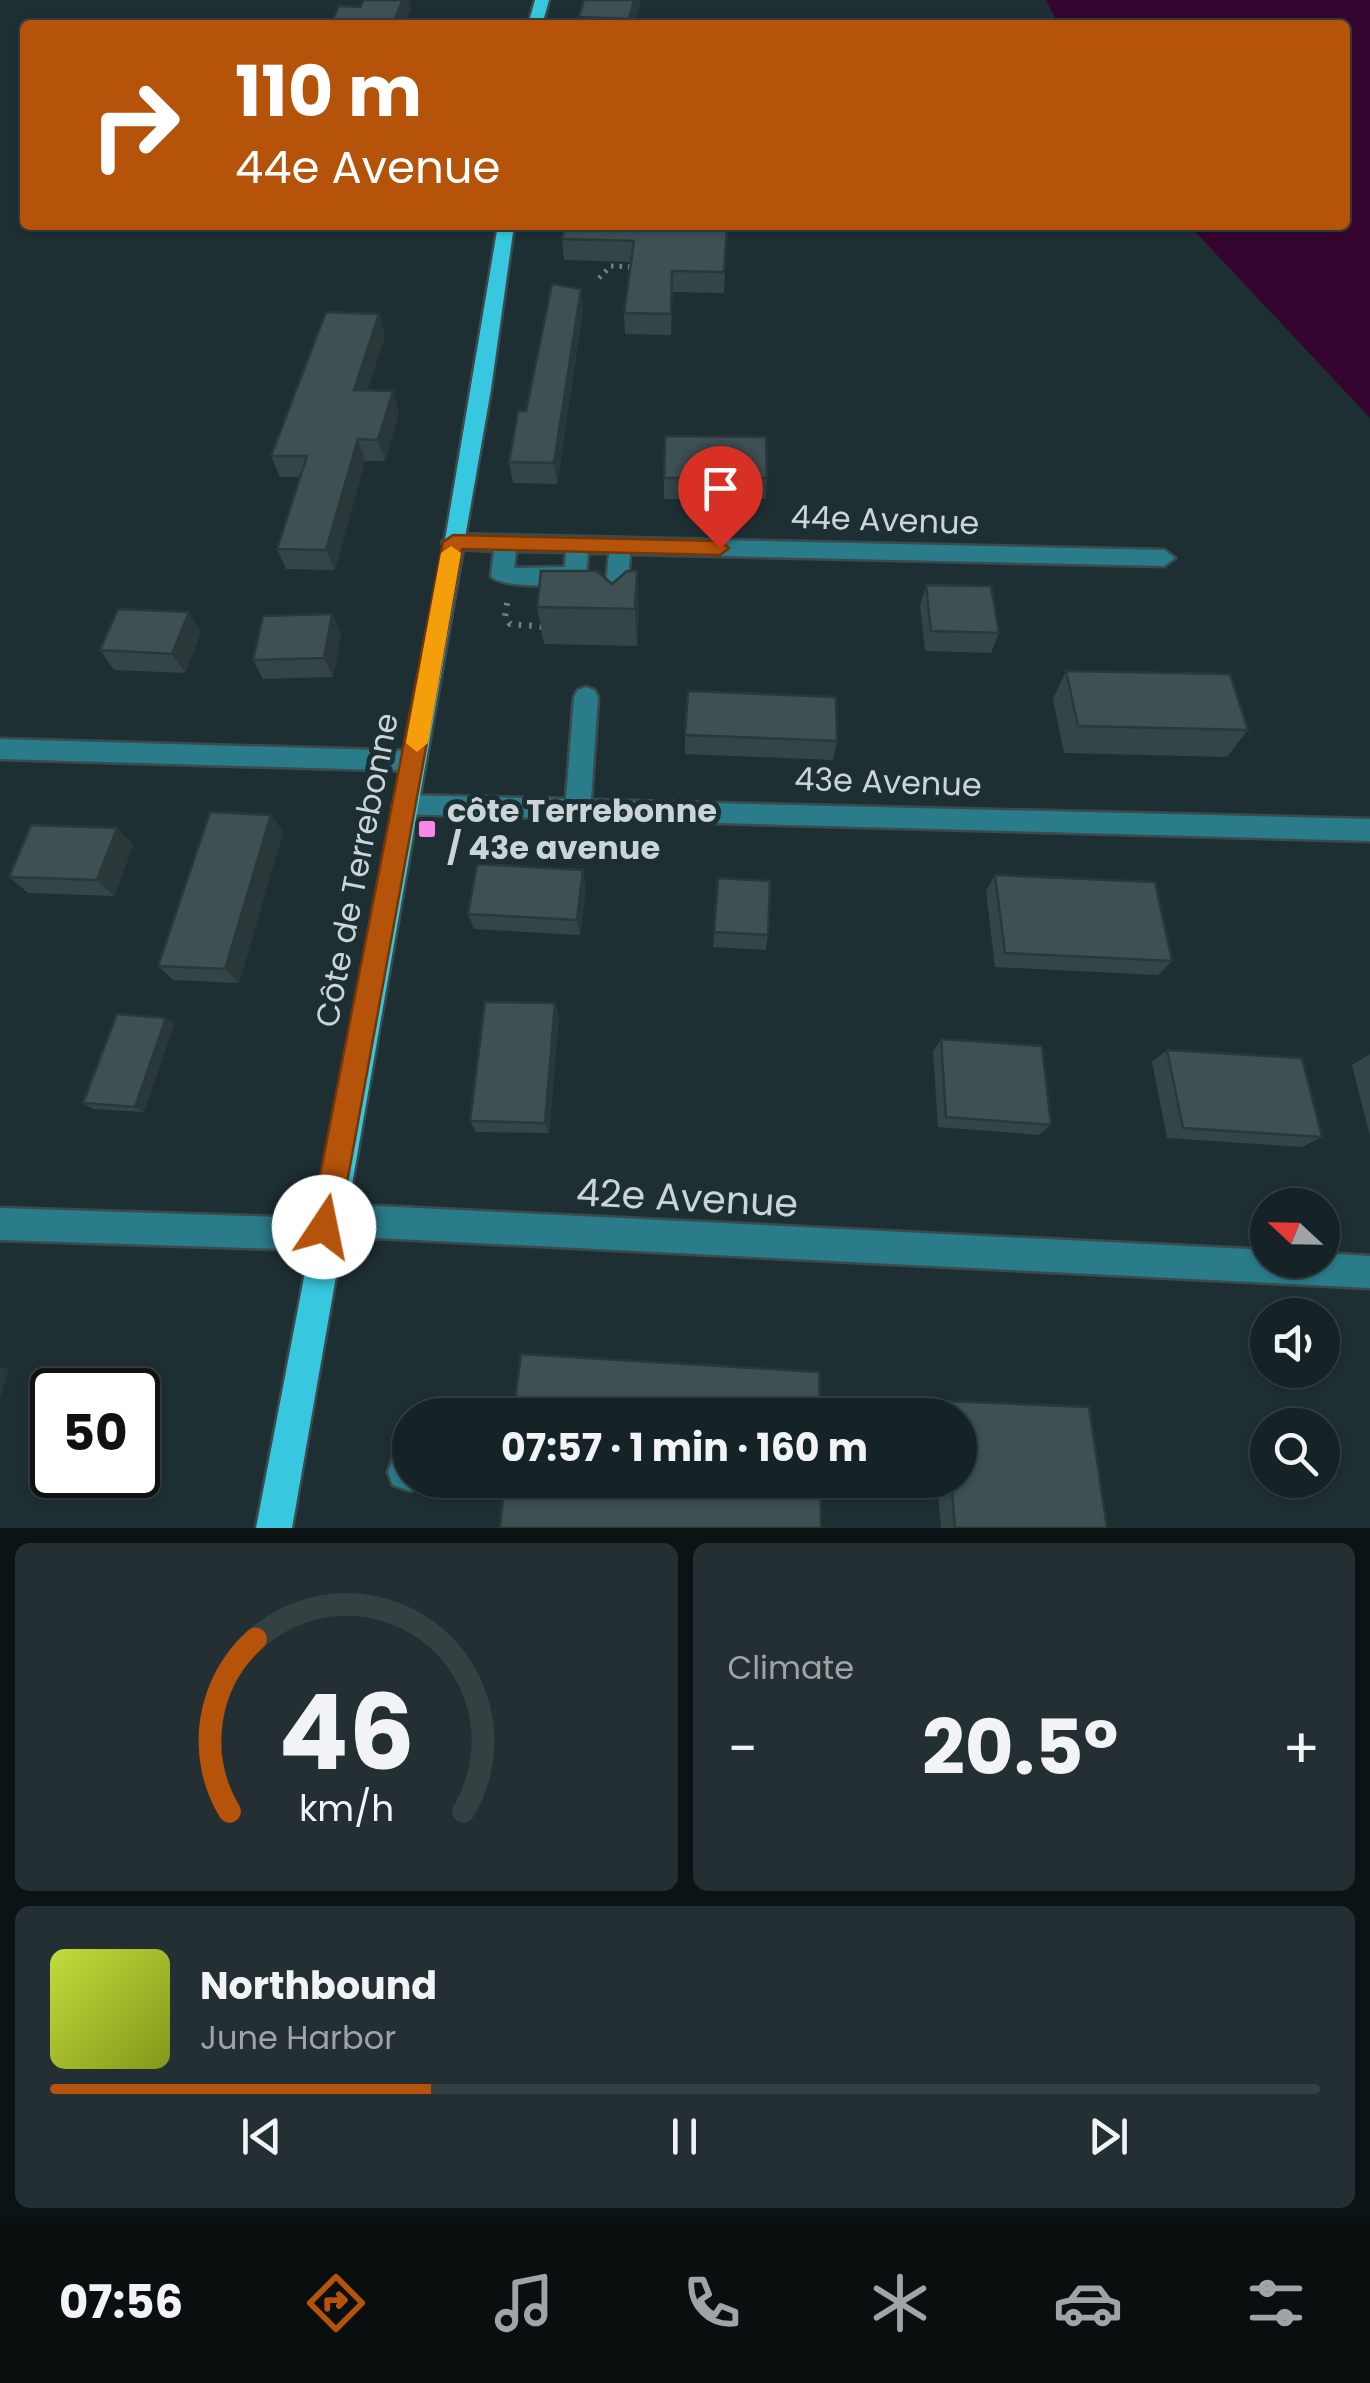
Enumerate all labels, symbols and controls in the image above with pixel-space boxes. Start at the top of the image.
text: 110 m [235,42,422,141]
icon: right [70,60,200,190]
text: 44e Avenue [235,136,501,199]
pin [678,446,763,549]
icon: arrive [693,461,748,516]
street label: 44e Avenue [790,494,980,545]
street label: Côte de Terrebonne [304,709,409,1031]
street label: 43e Avenue [794,756,983,807]
place label: côte Terrebonne / 43e avenue [447,788,717,870]
marker: côte Terrebonne / 43e avenue [416,818,438,840]
street label: 42e Avenue [575,1165,799,1230]
position arrow [272,1175,376,1279]
north arrow [1250,1188,1340,1278]
map controls [1250,1188,1340,1498]
button: sound [1250,1298,1340,1388]
speed limit sign: 50 [30,1368,160,1498]
button: search [1250,1408,1340,1498]
text: 07:57 · 1 min · 160 m [501,1421,868,1474]
text: Climate [728,1645,854,1690]
text: 46 [278,1660,415,1805]
text: 20.5° [922,1695,1118,1800]
text: − [728,1710,758,1787]
text: + [1282,1710,1320,1787]
text: km/h [299,1783,394,1834]
text: Northbound [200,1959,437,2012]
text: June Harbor [200,2015,396,2060]
icon: previous [234,2109,289,2164]
icon: pause [657,2109,712,2164]
icon: next [1081,2109,1136,2164]
icon: directions [301,2268,371,2338]
icon: music [489,2268,559,2338]
icon: phone [677,2268,747,2338]
icon: climate [865,2268,935,2338]
icon: car [1053,2268,1123,2338]
icon: filters [1241,2268,1311,2338]
text: 07:56 [59,2271,183,2334]

